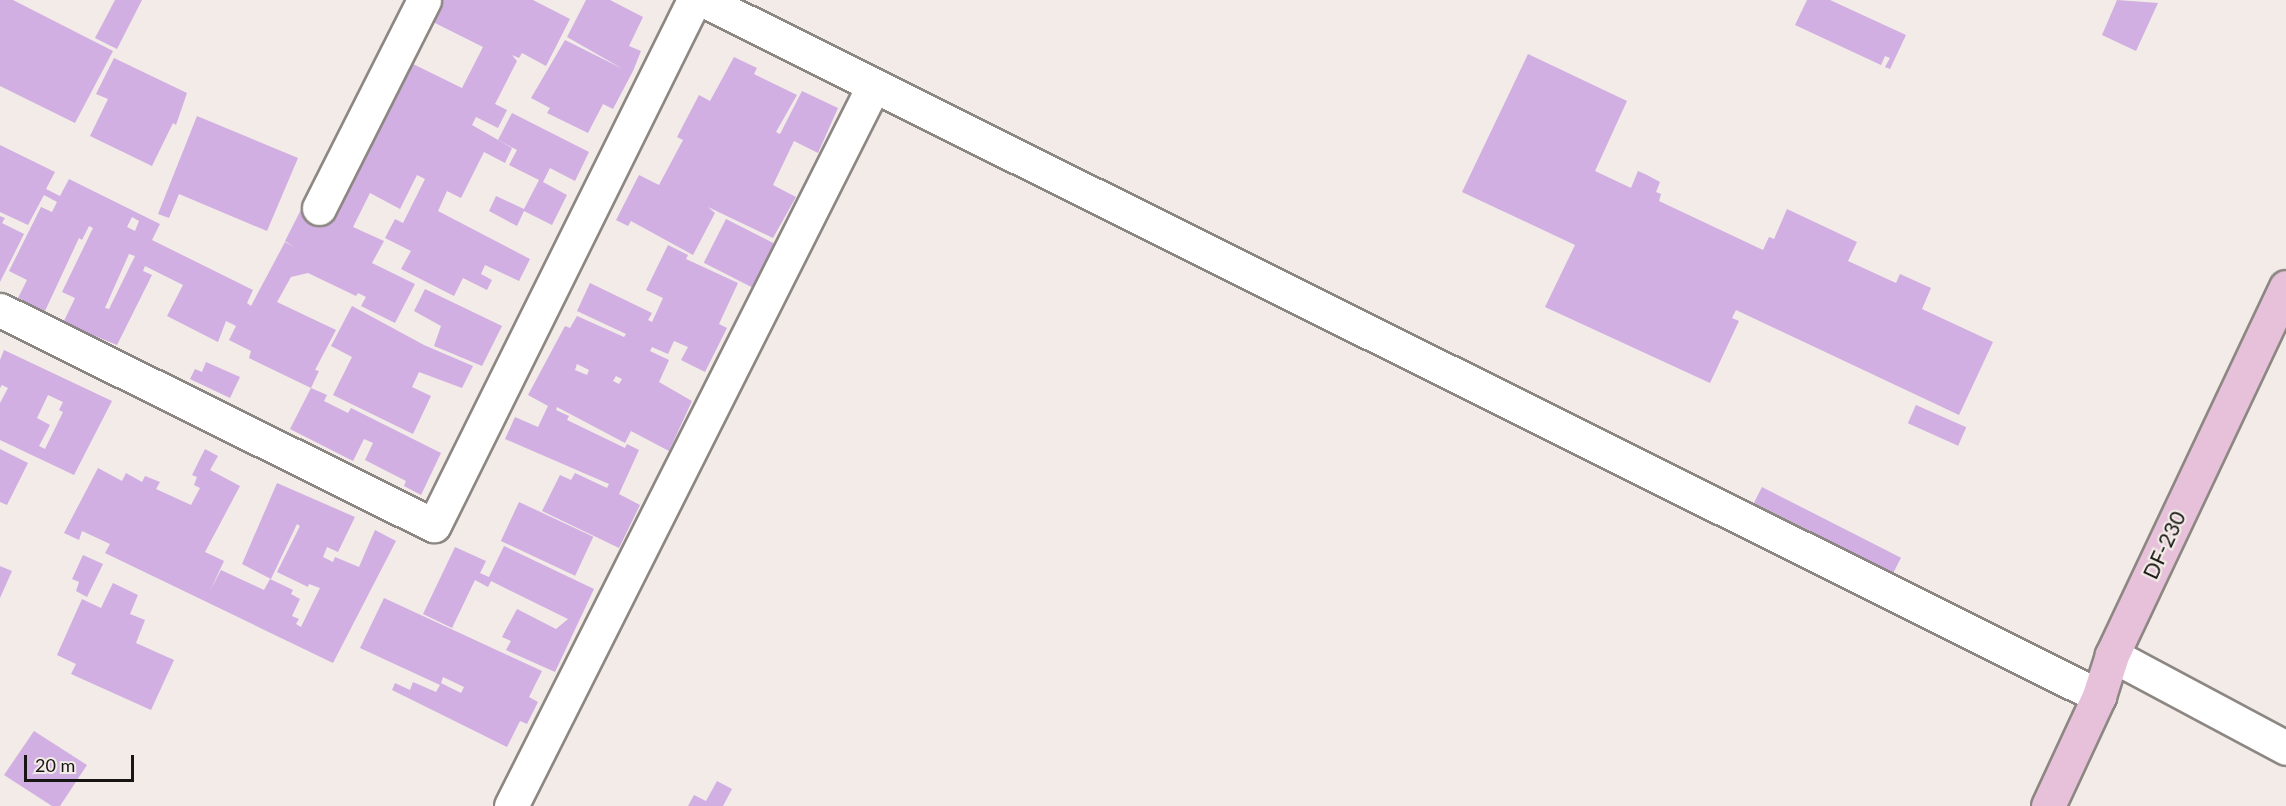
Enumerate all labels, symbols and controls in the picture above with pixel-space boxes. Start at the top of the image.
street label: DF-230 [2137,507,2191,583]
scale bar [27,743,136,781]
text: 20 m [35,754,75,776]

